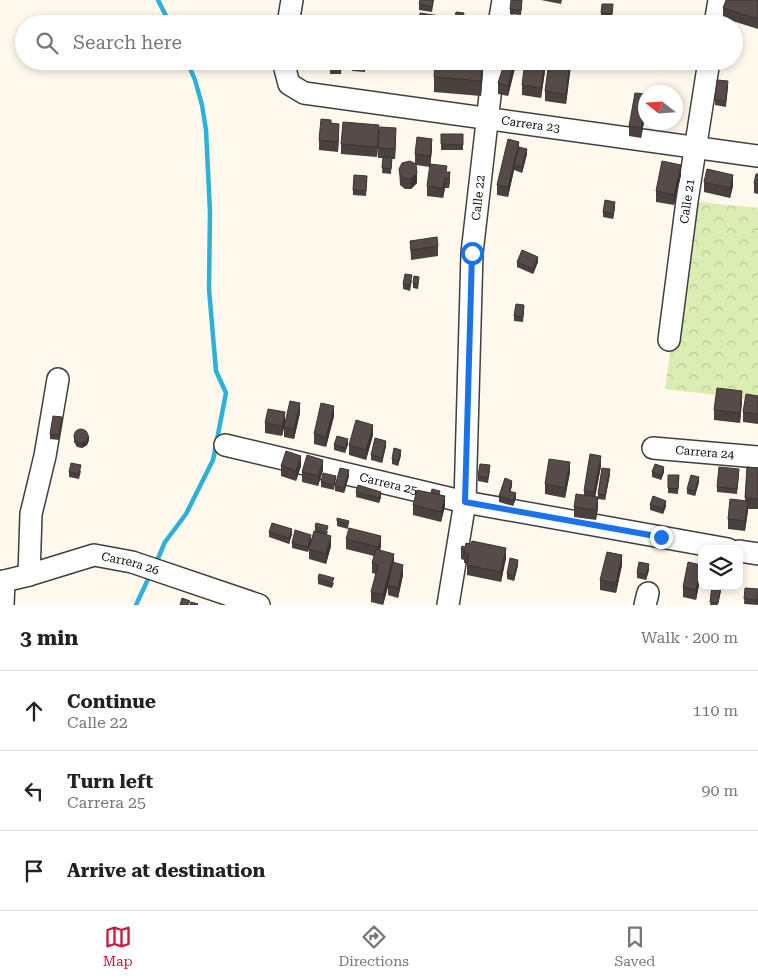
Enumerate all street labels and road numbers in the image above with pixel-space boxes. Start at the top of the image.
street label: Carrera 23 [500,113,561,135]
street label: Calle 22 [469,174,488,221]
street label: Calle 21 [677,177,697,225]
street label: Carrera 24 [675,443,735,462]
street label: Carrera 25 [358,470,419,498]
street label: Carrera 26 [100,549,161,578]

